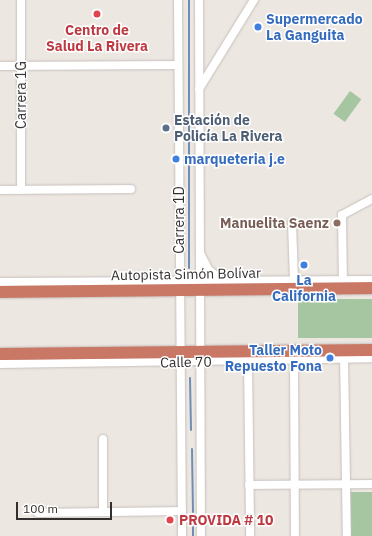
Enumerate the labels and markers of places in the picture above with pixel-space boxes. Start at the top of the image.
marker: Centro de Salud La Rivera [91,8,103,20]
place label: Supermercado La Ganguita [266,11,363,44]
place label: Centro de Salud La Rivera [46,22,148,54]
marker: Supermercado La Ganguita [253,22,263,32]
place label: Estación de Policía La Rivera [174,112,282,144]
marker: Estación de Policía La Rivera [161,123,171,133]
place label: marqueteria j.e [184,151,285,167]
marker: marqueteria j.e [171,154,181,164]
place label: Manuelita Saenz [220,215,329,231]
marker: Manuelita Saenz [332,218,342,228]
marker: La California [299,260,309,270]
place label: La California [272,272,336,304]
place label: Taller Moto Repuesto Fona [225,342,322,374]
marker: Taller Moto Repuesto Fona [325,353,335,363]
place label: PROVIDA # 10 [179,512,273,528]
marker: PROVIDA # 10 [164,514,176,526]

